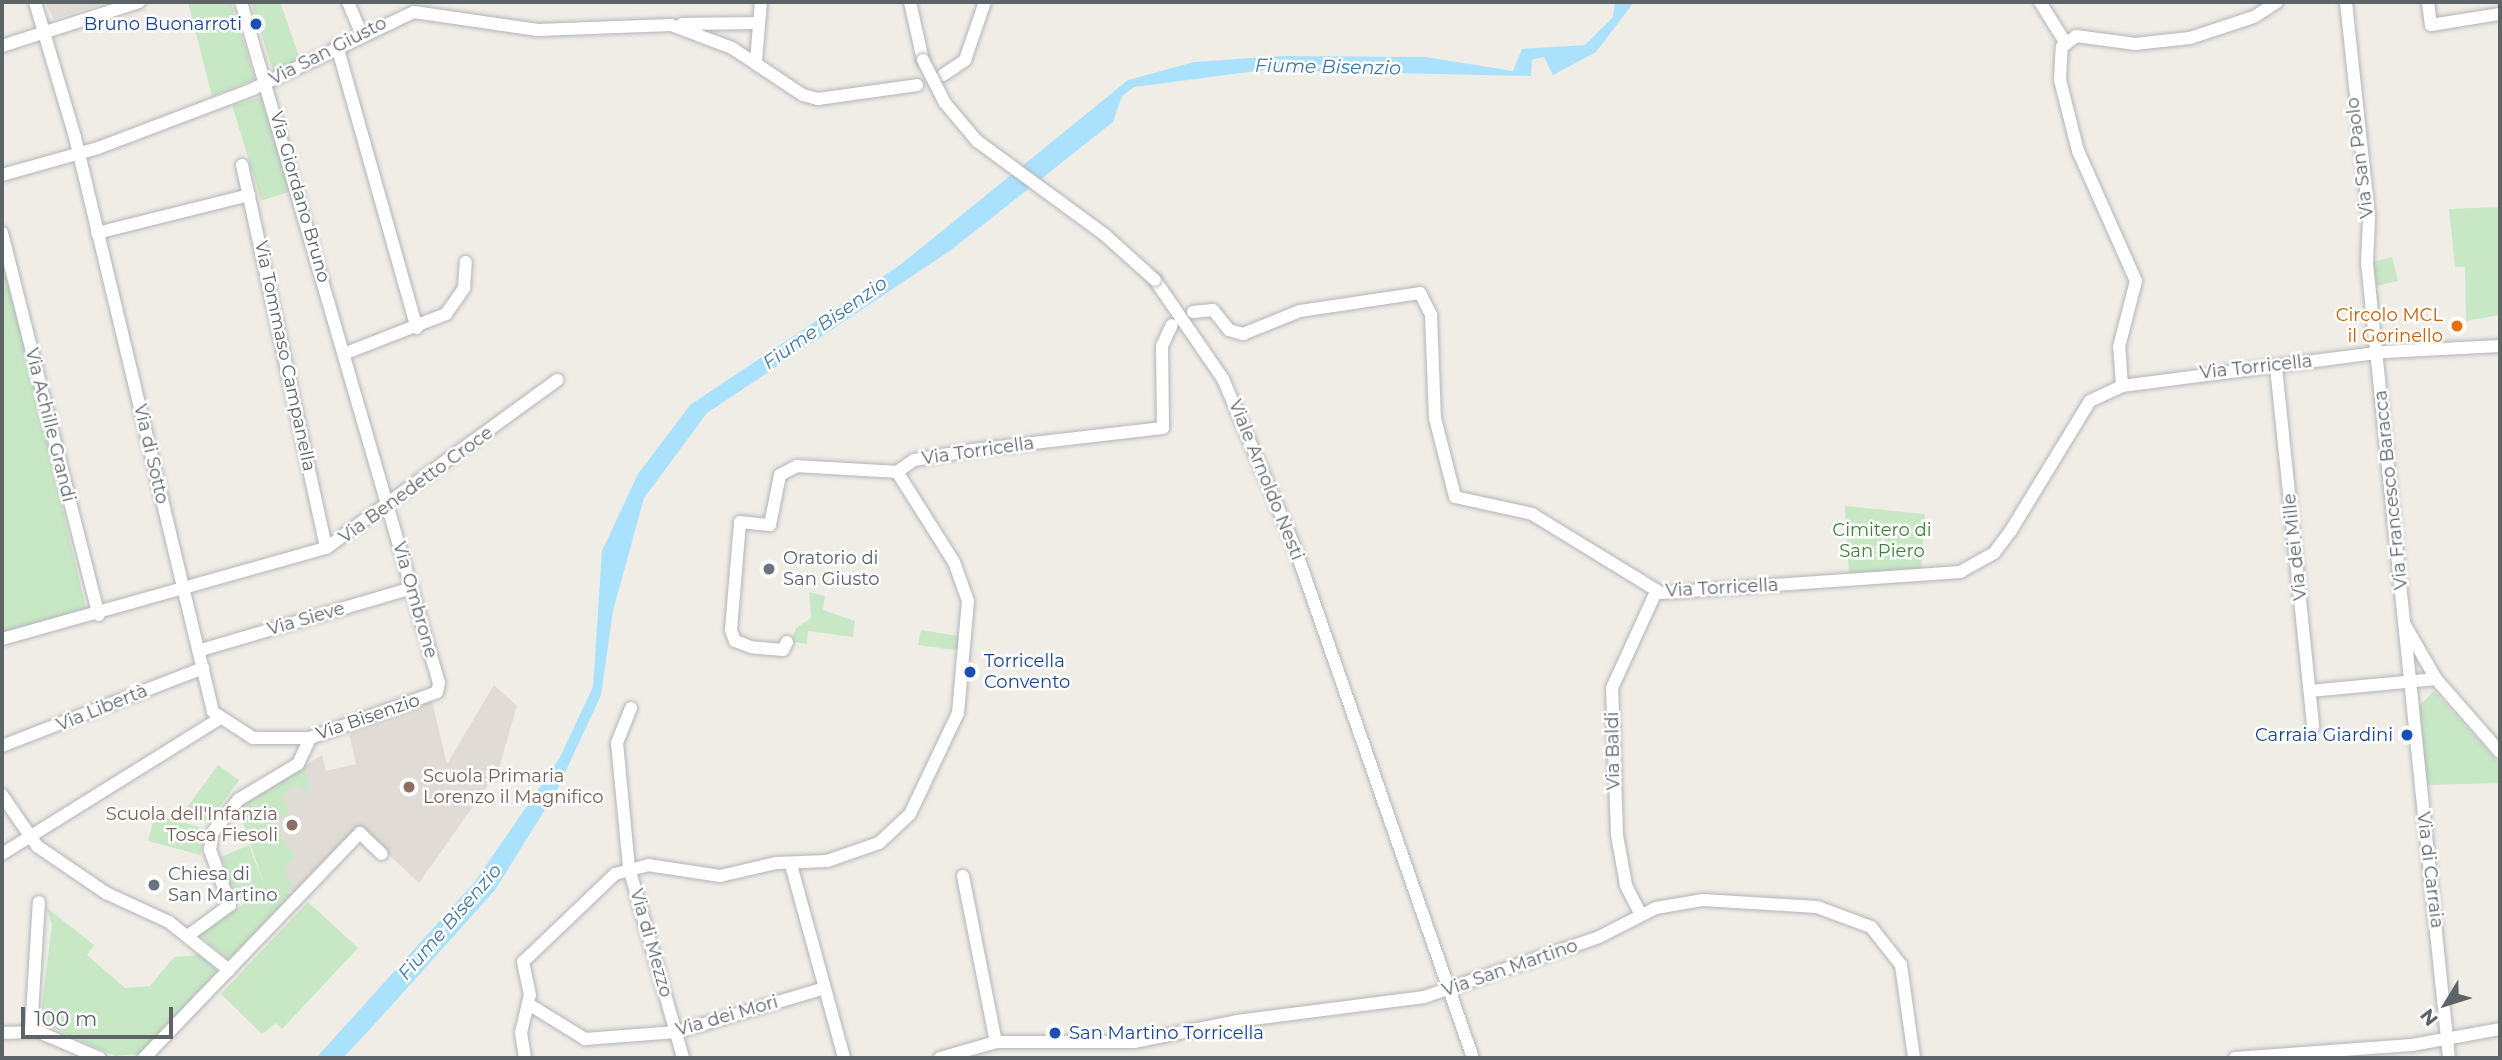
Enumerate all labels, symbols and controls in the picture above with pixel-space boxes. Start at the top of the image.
street label: Via San Giusto [266,12,390,90]
place label: Bruno Buonarroti [84,13,242,35]
marker: Bruno Buonarroti [248,16,264,32]
water label: Fiume Bisenzio [1255,54,1401,80]
street label: Via San Paolo [2342,96,2378,220]
street label: Via Giordano Bruno [265,109,335,285]
street label: Via Tommaso Campanella [250,239,320,473]
water label: Fiume Bisenzio [759,272,891,374]
place label: Circolo MCL il Gorinello [2336,305,2443,348]
marker: Circolo MCL il Gorinello [2449,318,2465,334]
street label: Via Achille Grandi [20,346,80,504]
street label: Via Torricella [2199,350,2313,384]
street label: Via Francesco Baracca [2370,389,2412,591]
street label: Viale Arnoldo Nesti [1224,397,1308,563]
street label: Via di Sotto [129,402,173,506]
street label: Via Benedetto Croce [335,422,497,548]
street label: Via Torricella [920,432,1036,470]
street label: Via dei Mille [2279,492,2311,602]
park label: Cimitero di San Piero [1832,520,1932,562]
street label: Via Ombrone [388,539,442,661]
place label: Oratorio di San Giusto [783,548,879,590]
marker: Oratorio di San Giusto [761,561,777,577]
street label: Via Torricella [1665,574,1779,602]
street label: Via Sieve [265,598,347,640]
place label: Torricella Convento [984,651,1070,694]
marker: Torricella Convento [962,664,978,680]
street label: Via Libertà [53,680,151,736]
street label: Via Bisenzio [313,689,423,745]
street label: Via Baldi [1602,712,1624,790]
place label: Carraia Giardini [2255,724,2393,746]
marker: Carraia Giardini [2399,727,2415,743]
place label: Scuola Primaria Lorenzo il Magnifico [423,766,603,808]
marker: Scuola Primaria Lorenzo il Magnifico [401,779,417,795]
place label: Scuola dell'Infanzia Tosca Fiesoli [106,804,278,846]
street label: Via di Carraia [2412,811,2448,929]
marker: Scuola dell'Infanzia Tosca Fiesoli [284,817,300,833]
water label: Fiume Bisenzio [393,859,507,985]
place label: Chiesa di San Martino [168,864,277,906]
marker: Chiesa di San Martino [146,877,162,893]
street label: Via di Mezzo [625,886,677,1000]
street label: Via San Martino [1439,935,1581,1001]
north arrow [2411,969,2481,1039]
street label: Via dei Mori [673,991,781,1041]
scale bar [24,993,177,1038]
text: N [2415,1004,2443,1030]
text: 100 m [34,1006,97,1031]
place label: San Martino Torricella [1069,1022,1264,1044]
marker: San Martino Torricella [1047,1025,1063,1041]

